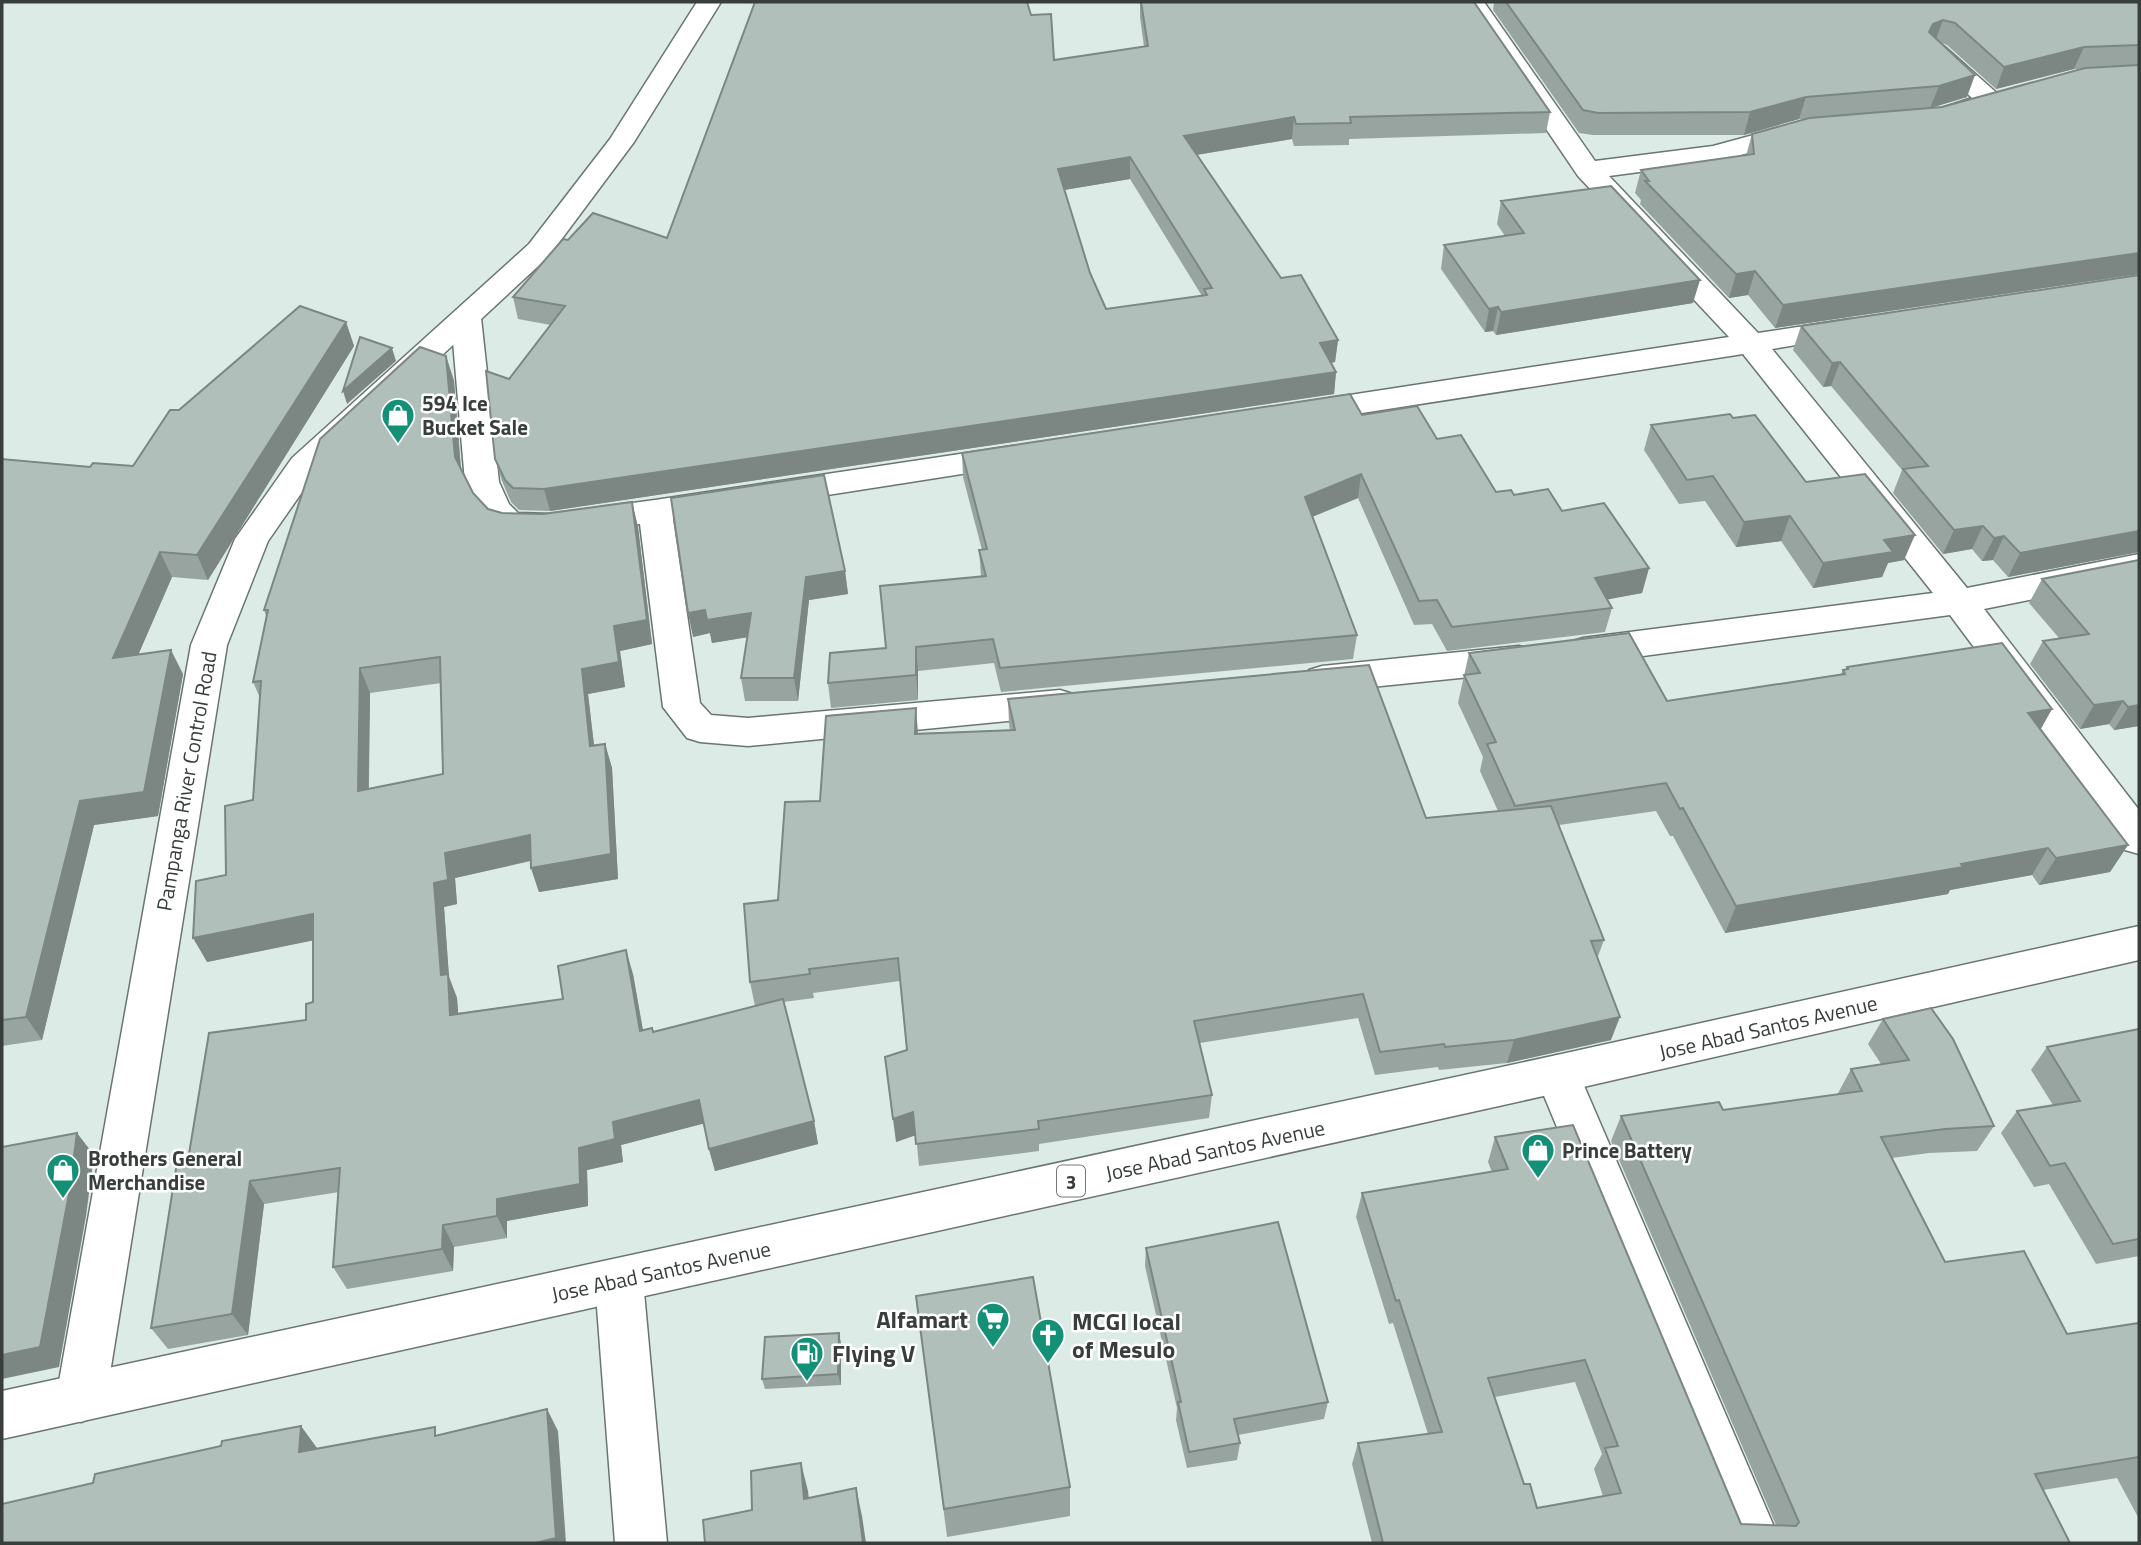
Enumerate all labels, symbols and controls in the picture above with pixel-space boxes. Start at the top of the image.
place label: 594 Ice Bucket Sale [422,387,528,443]
shop icon: 594 Ice Bucket Sale [379,396,417,445]
street label: Pampanga River Control Road [147,649,225,913]
street label: Jose Abad Santos Avenue [1656,986,1880,1068]
street label: Jose Abad Santos Avenue [1102,1111,1328,1189]
shop icon: Prince Battery [1519,1131,1557,1180]
place label: Prince Battery [1562,1134,1692,1166]
place label: Brothers General Merchandise [88,1142,242,1198]
shop icon: Brothers General Merchandise [44,1151,82,1200]
road number: 3 [1057,1166,1085,1196]
street label: Jose Abad Santos Avenue [548,1232,774,1310]
supermarket icon: Alfamart [974,1300,1012,1349]
place label: Alfamart [876,1301,968,1337]
place label: MCGI local of Mesulo [1072,1303,1181,1367]
church icon: MCGI local of Mesulo [1029,1316,1067,1365]
fuel station icon: Flying V [788,1334,826,1383]
place label: Flying V [832,1335,916,1371]

